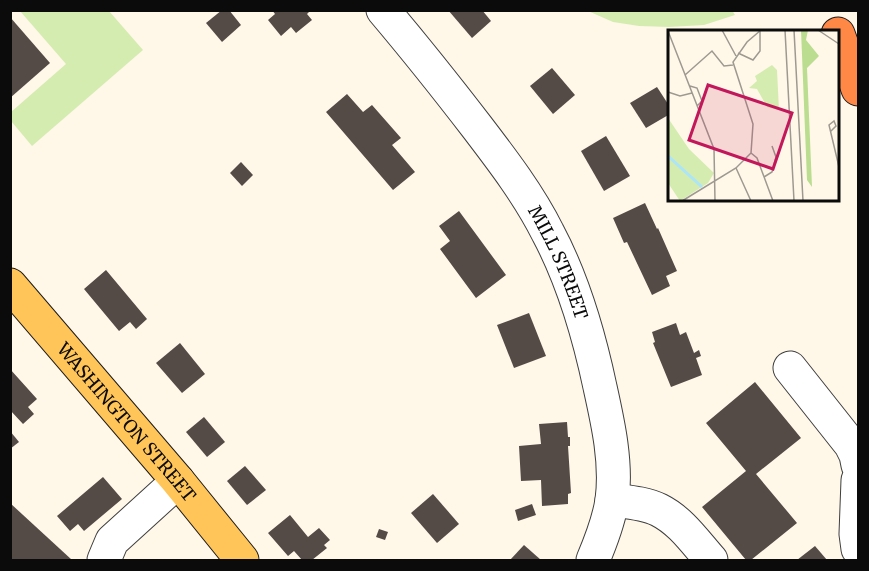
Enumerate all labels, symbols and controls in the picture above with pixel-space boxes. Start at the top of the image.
inset map [668,30,839,201]
street label: MILL STREET [524,201,594,322]
street label: WASHINGTON STREET [52,337,202,506]

